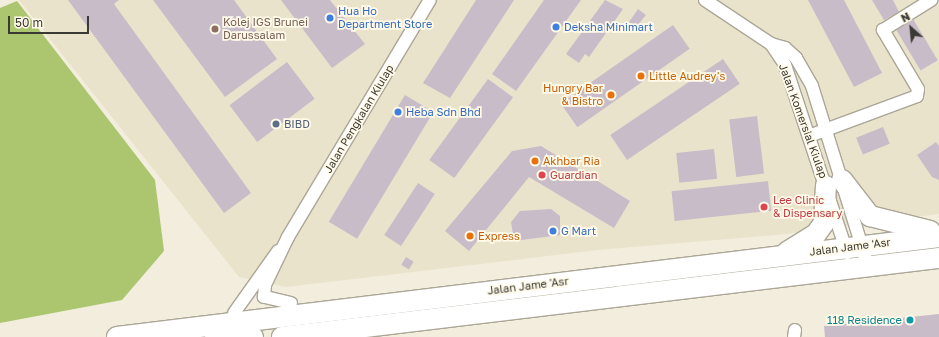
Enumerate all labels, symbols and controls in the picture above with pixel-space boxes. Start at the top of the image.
place label: Hua Ho Department Store [338,5,432,31]
scale bar [10,8,91,34]
north arrow [891,8,931,48]
text: N [899,9,912,25]
marker: Hua Ho Department Store [325,13,335,23]
text: 50 m [15,15,43,30]
place label: Kolej IGS Brunei Darussalam [223,16,308,42]
place label: Deksha Minimart [564,20,653,34]
marker: Deksha Minimart [551,22,561,32]
marker: Kolej IGS Brunei Darussalam [210,24,220,34]
street label: Jalan Komersial Kiulap [776,62,830,180]
street label: Jalan Pengkalan Kiulap [321,63,397,175]
place label: Little Audrey's [649,69,725,83]
marker: Little Audrey's [636,71,646,81]
place label: Hungry Bar & Bistro [543,82,603,108]
marker: Hungry Bar & Bistro [606,90,616,100]
place label: Heba Sdn Bhd [406,105,481,119]
marker: Heba Sdn Bhd [393,107,403,117]
place label: BIBD [284,117,310,131]
marker: BIBD [271,119,281,129]
place label: Akhbar Ria [543,154,600,168]
marker: Akhbar Ria [530,156,540,166]
place label: Guardian [550,168,597,182]
marker: Guardian [537,170,547,180]
place label: Lee Clinic & Dispensary [773,194,842,220]
marker: Lee Clinic & Dispensary [758,201,770,213]
place label: G Mart [561,224,596,238]
marker: G Mart [548,226,558,236]
place label: Express [478,229,520,243]
marker: Express [465,231,475,241]
street label: Jalan Jame 'Asr [809,235,891,259]
street label: Jalan Jame 'Asr [487,274,569,298]
place label: 118 Residence [827,313,902,327]
marker: 118 Residence [905,315,915,325]

